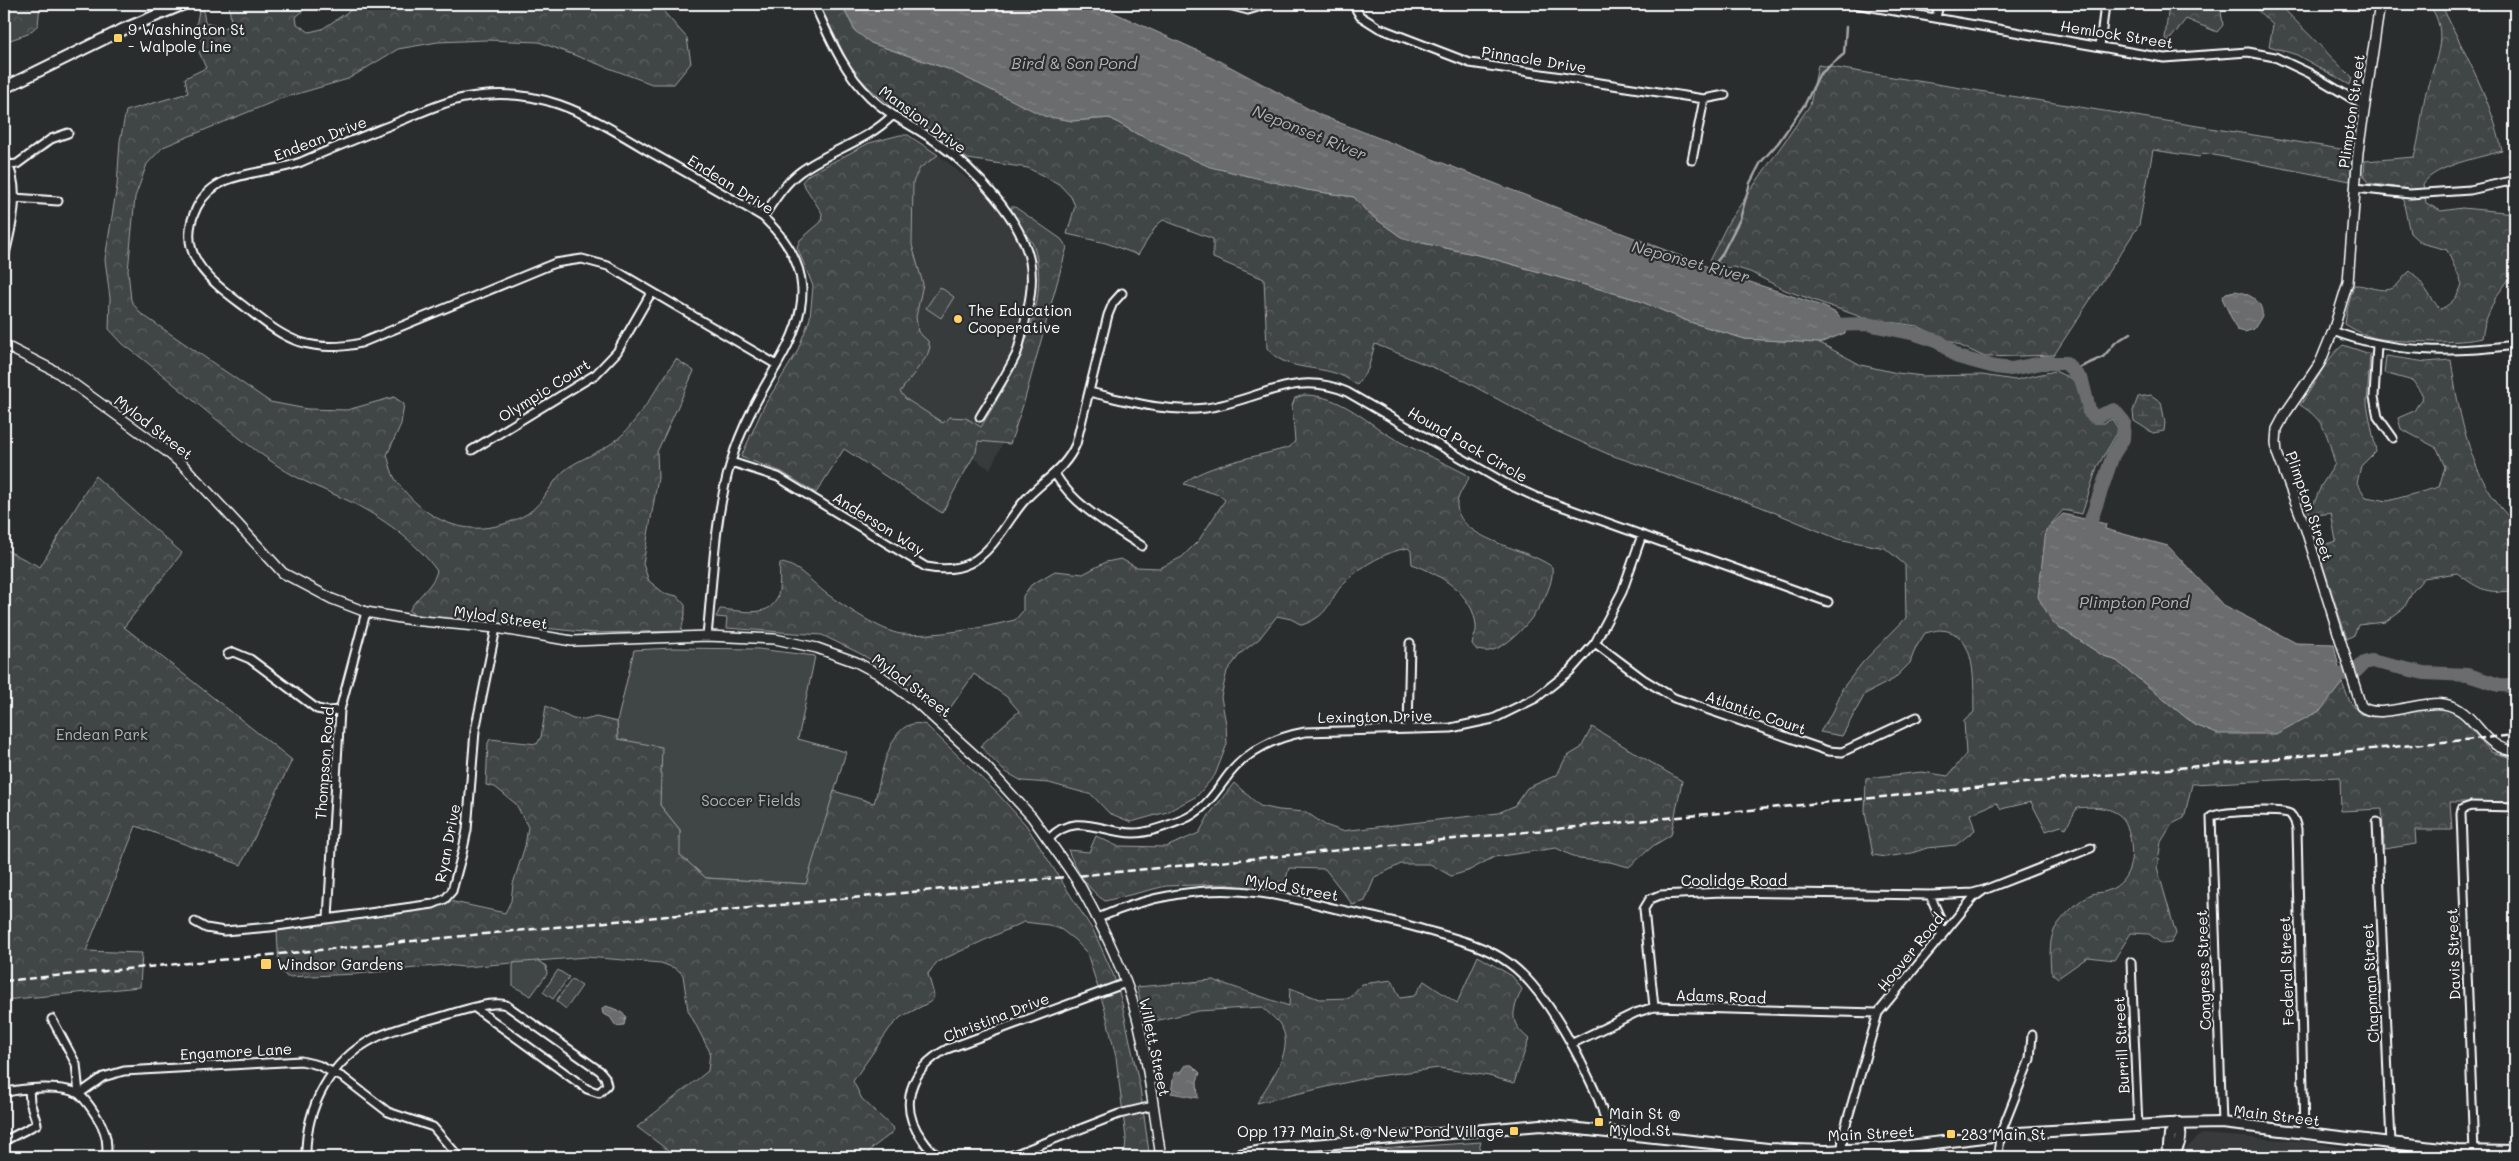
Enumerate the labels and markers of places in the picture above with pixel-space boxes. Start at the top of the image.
place label: 9 Washington St - Walpole Line [128,19,245,56]
marker: 9 Washington St - Walpole Line [112,32,124,44]
place label: The Education Cooperative [968,300,1072,337]
marker: The Education Cooperative [952,313,964,325]
place label: Windsor Gardens [277,954,403,974]
marker: Windsor Gardens [259,957,273,971]
place label: Main St @ Mylod St [1609,1103,1681,1140]
marker: Main St @ Mylod St [1593,1116,1605,1128]
place label: Opp 177 Main St @ New Pond Village [1237,1121,1504,1141]
place label: 283 Main St [1961,1124,2046,1144]
marker: Opp 177 Main St @ New Pond Village [1508,1125,1520,1137]
marker: 283 Main St [1945,1128,1957,1140]

